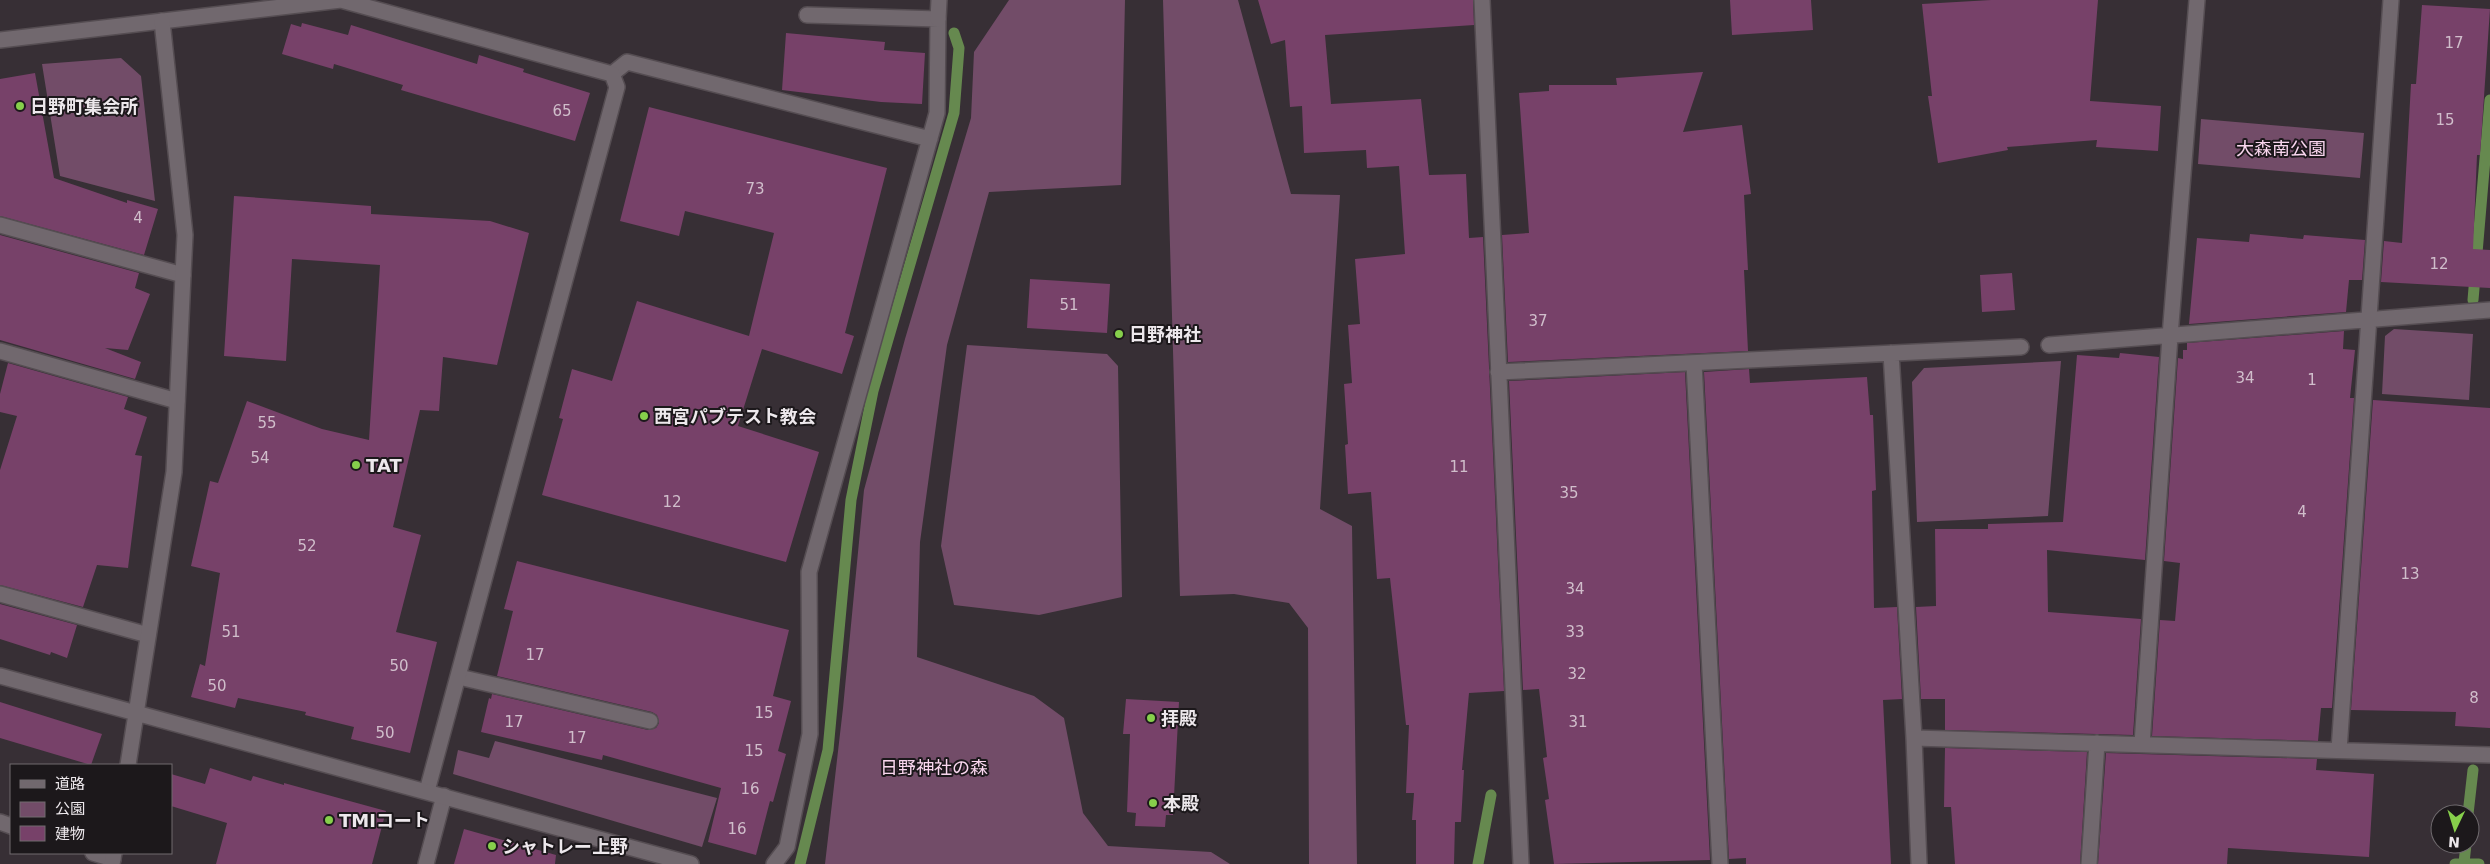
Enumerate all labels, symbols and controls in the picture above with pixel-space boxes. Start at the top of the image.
house number: 17 [2444,34,2464,52]
place label: 日野町集会所 [30,96,138,117]
marker: 日野町集会所 [14,100,26,112]
house number: 65 [552,102,572,120]
house number: 15 [2435,111,2455,129]
park label: 大森南公園 [2236,138,2326,159]
house number: 73 [745,180,765,198]
house number: 4 [133,209,143,227]
house number: 12 [2429,255,2449,273]
house number: 51 [1059,296,1079,314]
house number: 37 [1528,312,1548,330]
place label: 日野神社 [1129,324,1201,345]
marker: 日野神社 [1113,328,1125,340]
house number: 34 [2235,369,2255,387]
house number: 1 [2307,371,2317,389]
place label: 西宮パブテスト教会 [654,406,816,427]
marker: 西宮パブテスト教会 [638,410,650,422]
house number: 55 [257,414,277,432]
house number: 54 [250,449,270,467]
place label: TAT [366,455,402,476]
house number: 11 [1449,458,1469,476]
marker: TAT [350,459,362,471]
house number: 35 [1559,484,1579,502]
house number: 12 [662,493,682,511]
house number: 4 [2297,503,2307,521]
house number: 52 [297,537,317,555]
house number: 13 [2400,565,2420,583]
house number: 34 [1565,580,1585,598]
house number: 51 [221,623,241,641]
house number: 33 [1565,623,1585,641]
house number: 17 [525,646,545,664]
house number: 50 [389,657,409,675]
house number: 32 [1567,665,1587,683]
house number: 50 [207,677,227,695]
house number: 8 [2469,689,2479,707]
house number: 15 [754,704,774,722]
place label: 拝殿 [1161,708,1197,729]
marker: 拝殿 [1145,712,1157,724]
house number: 17 [504,713,524,731]
house number: 31 [1568,713,1588,731]
house number: 50 [375,724,395,742]
house number: 17 [567,729,587,747]
house number: 15 [744,742,764,760]
park label: 日野神社の森 [880,757,988,778]
legend [10,764,172,854]
text: 道路 [55,775,85,793]
house number: 16 [740,780,760,798]
place label: 本殿 [1163,793,1199,814]
marker: 本殿 [1147,797,1159,809]
text: 公園 [55,800,85,818]
north arrow [2430,804,2480,854]
place label: TMIコート [339,810,430,831]
marker: TMIコート [323,814,335,826]
house number: 16 [727,820,747,838]
text: 建物 [55,825,85,843]
text: N [2448,834,2460,850]
place label: シャトレー上野 [502,836,628,857]
marker: シャトレー上野 [486,840,498,852]

